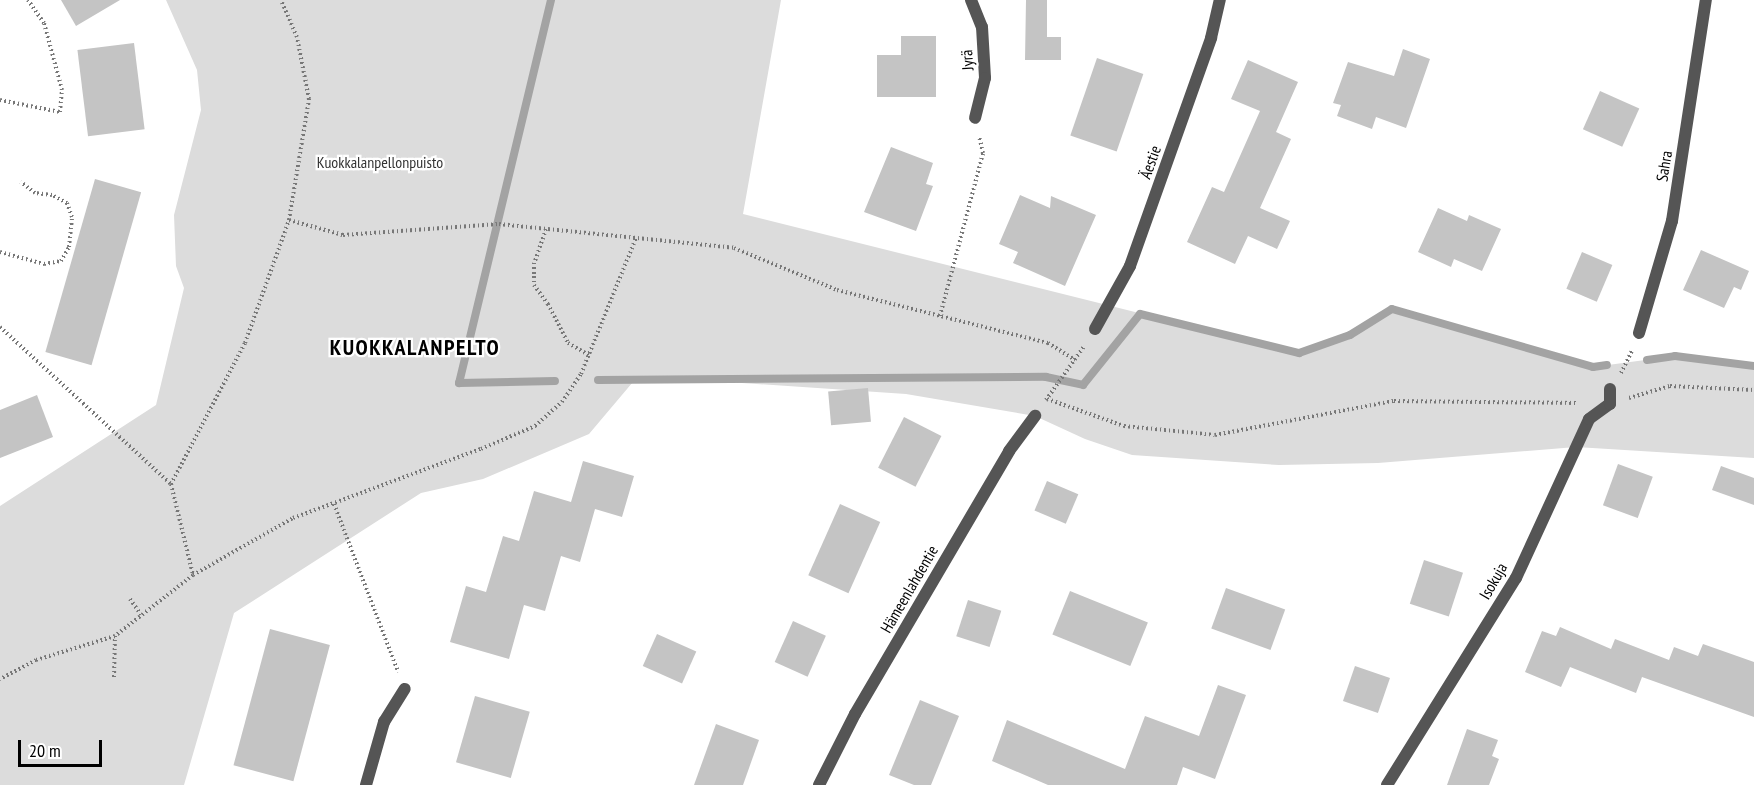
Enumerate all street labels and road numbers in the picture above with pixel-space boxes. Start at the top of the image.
street label: Jyrä [957,49,977,71]
street label: Äestie [1135,143,1165,181]
street label: Sahra [1652,149,1676,183]
street label: Hämeenlahdentie [876,542,942,636]
street label: Isokuja [1475,559,1511,603]

